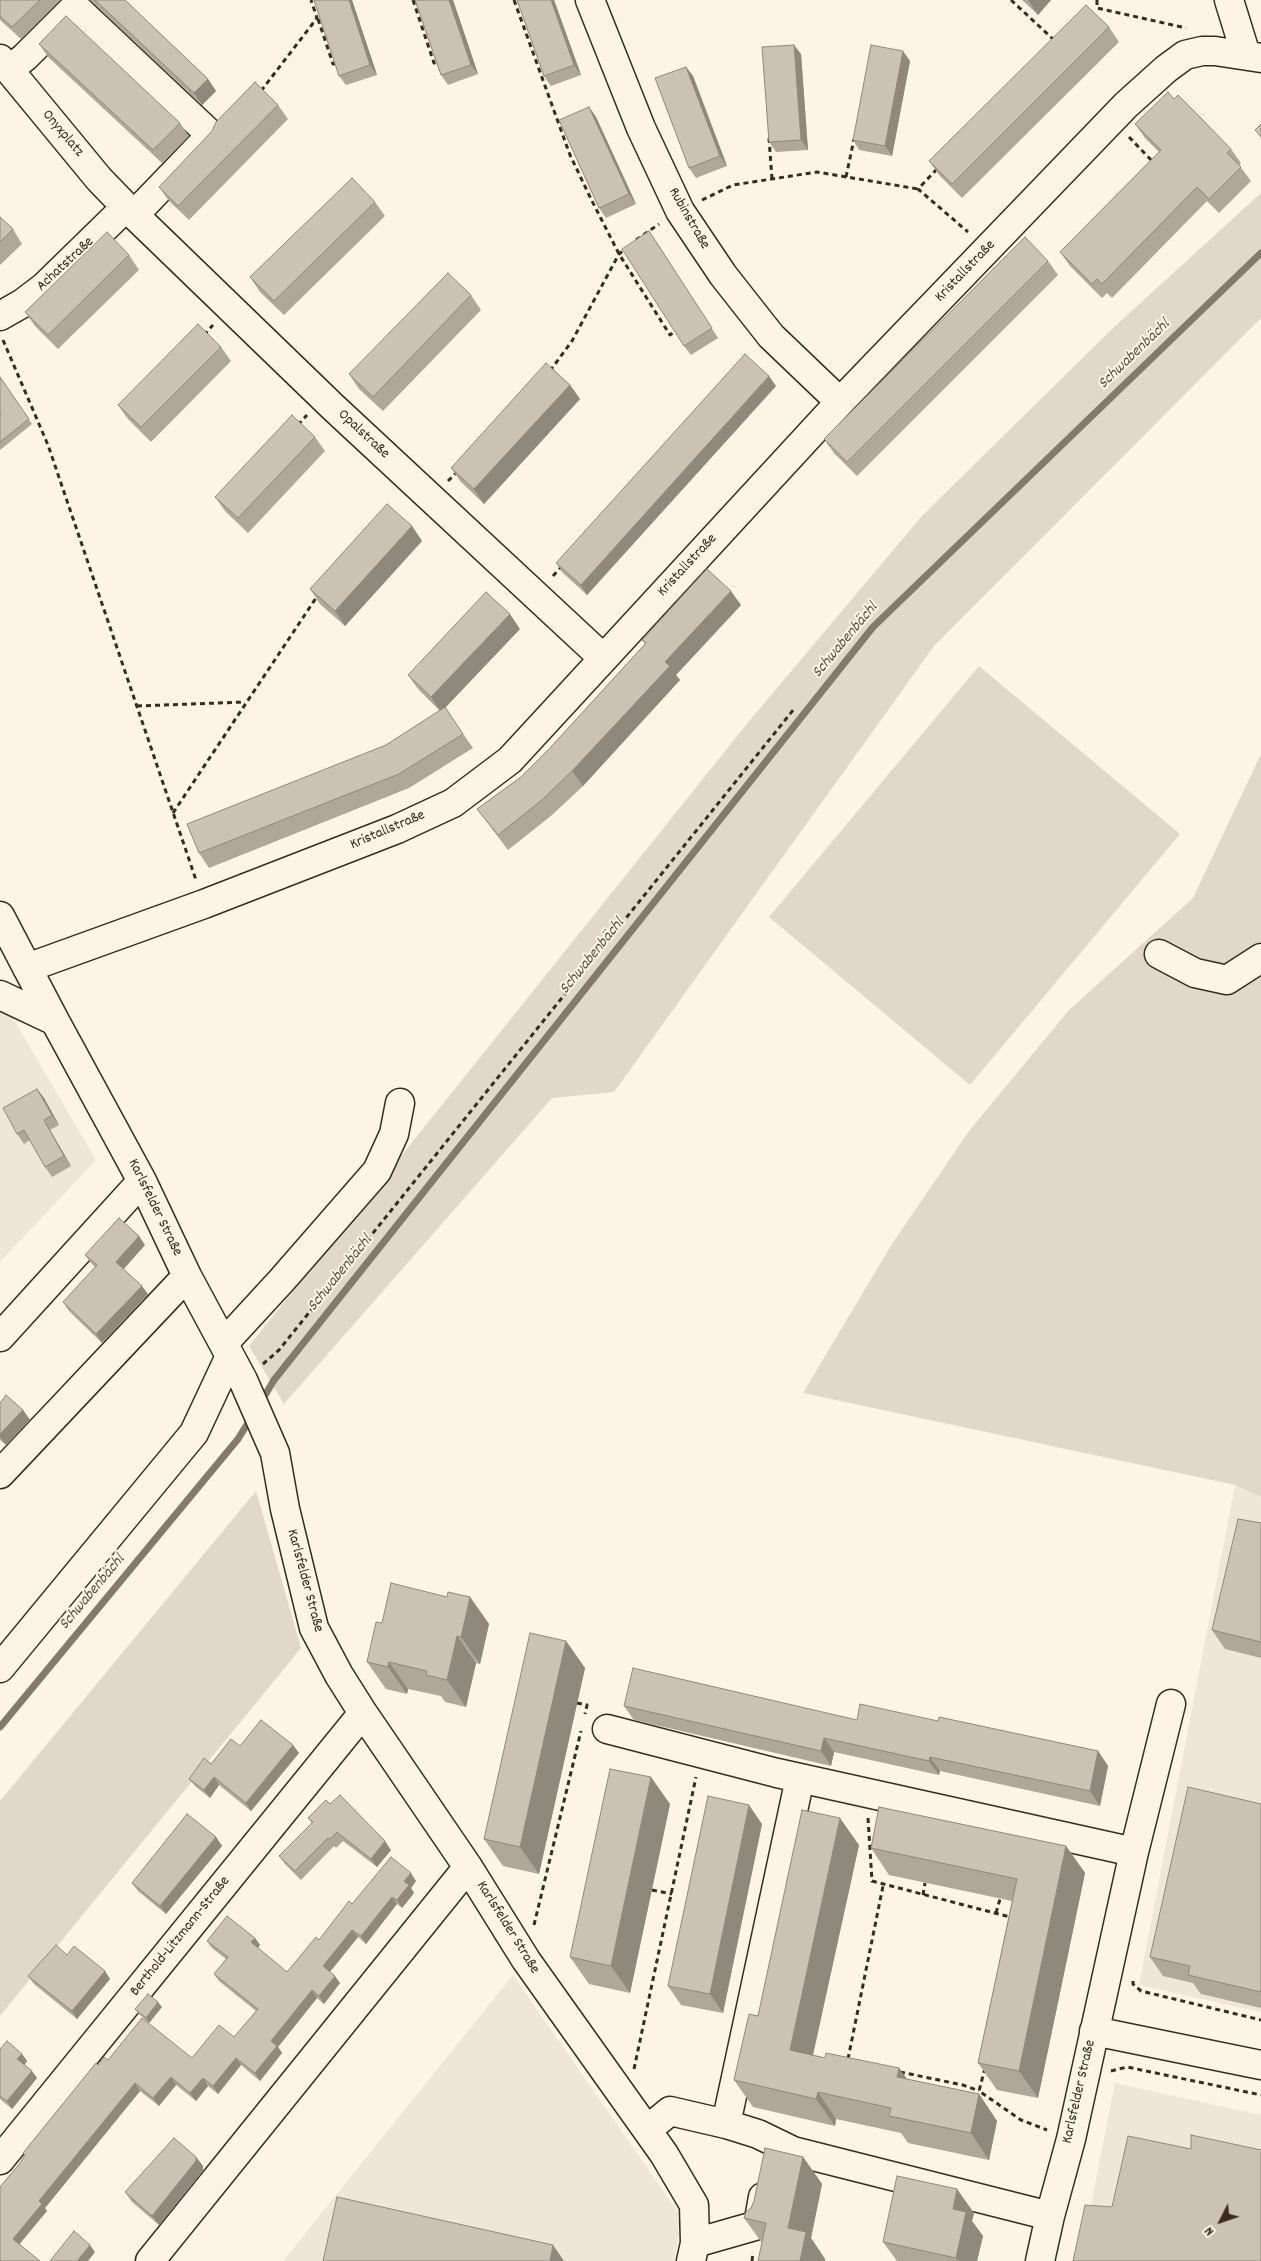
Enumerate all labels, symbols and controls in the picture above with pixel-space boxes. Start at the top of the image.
street label: Onyxplatz [37,107,87,161]
street label: Rubinstraße [663,185,713,253]
street label: Achatstraße [34,234,98,296]
street label: Kristallstraße [932,237,1000,307]
water label: Schwabenbächl [1095,316,1175,394]
street label: Opalstraße [333,406,393,464]
street label: Kristallstraße [654,531,722,601]
water label: Schwabenbächl [809,599,883,683]
street label: Kristallstraße [348,807,428,855]
water label: Schwabenbächl [556,915,630,999]
street label: Karlsfelder Straße [123,1156,185,1260]
water label: Schwabenbächl [304,1232,378,1316]
street label: Karlsfelder Straße [282,1527,326,1635]
water label: Schwabenbächl [56,1551,130,1635]
street label: Berthold-Litzmann-Straße [127,1873,235,2001]
street label: Karlsfelder Straße [471,1878,543,1978]
street label: Karlsfelder Straße [1059,2038,1101,2146]
north arrow [1196,2196,1246,2246]
text: N [1200,2222,1220,2240]

